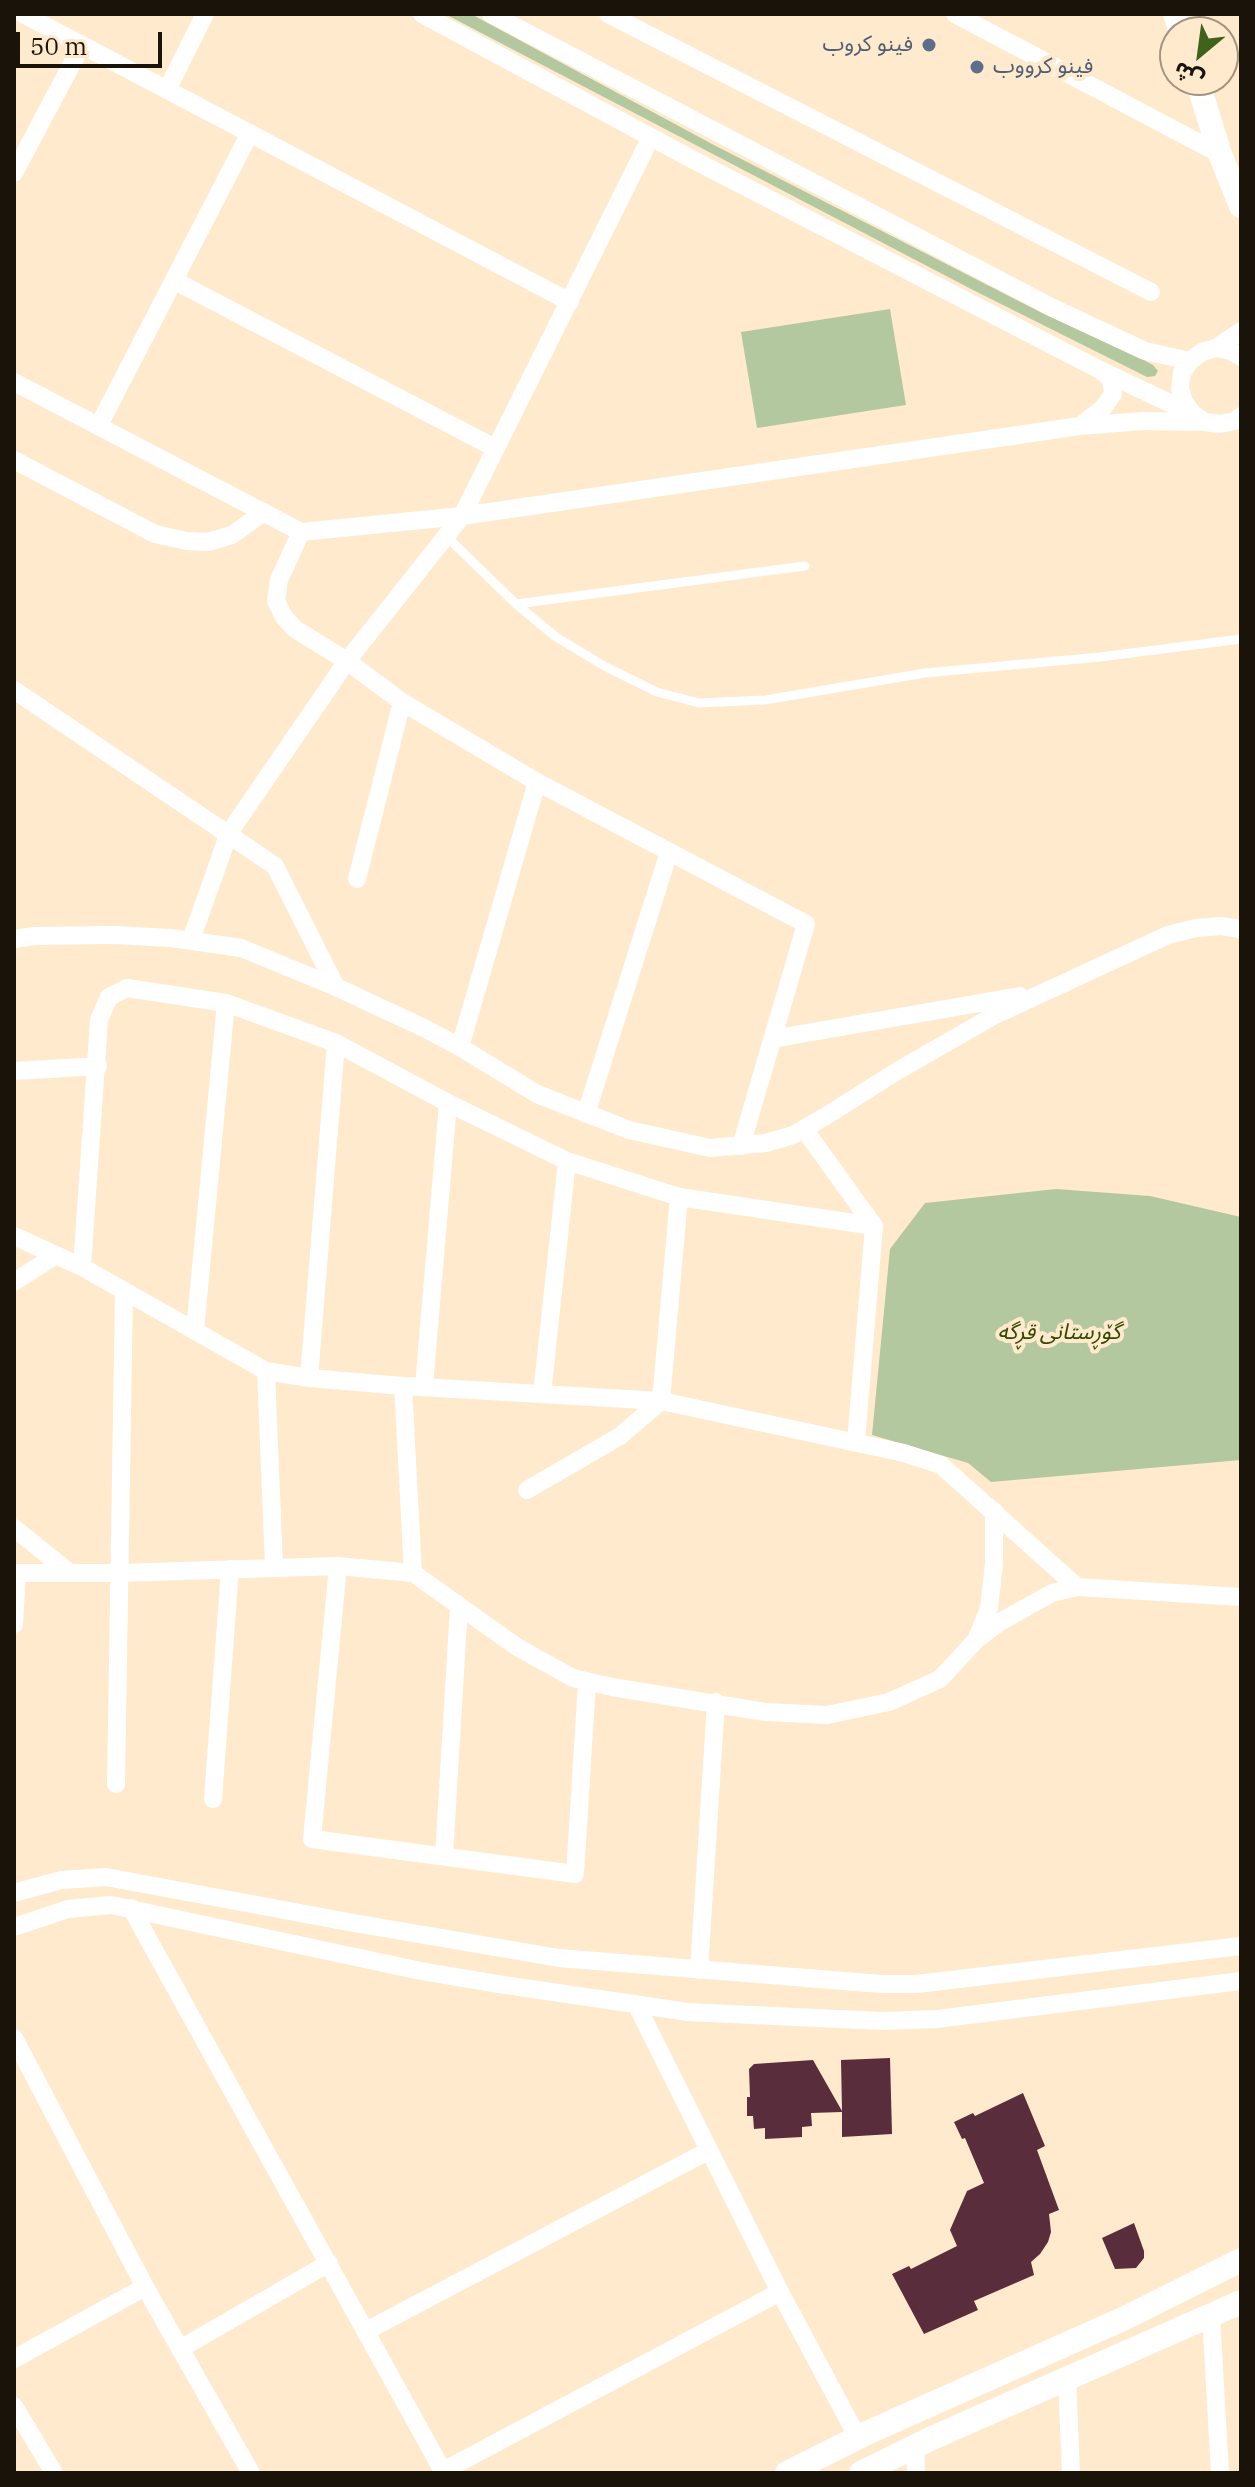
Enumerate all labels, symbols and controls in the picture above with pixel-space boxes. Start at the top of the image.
scale bar [20,16,166,66]
north arrow [1159,16,1239,96]
text: 50 m [30,30,87,62]
place label: فينو كروب [822,32,913,58]
marker: فينو كروب [920,36,938,54]
place label: فینو کرووب [993,54,1093,80]
text: ش [1168,56,1208,96]
marker: فینو کرووب [968,58,986,76]
park label: گۆڕستانی قڕگە [998,1320,1120,1346]

